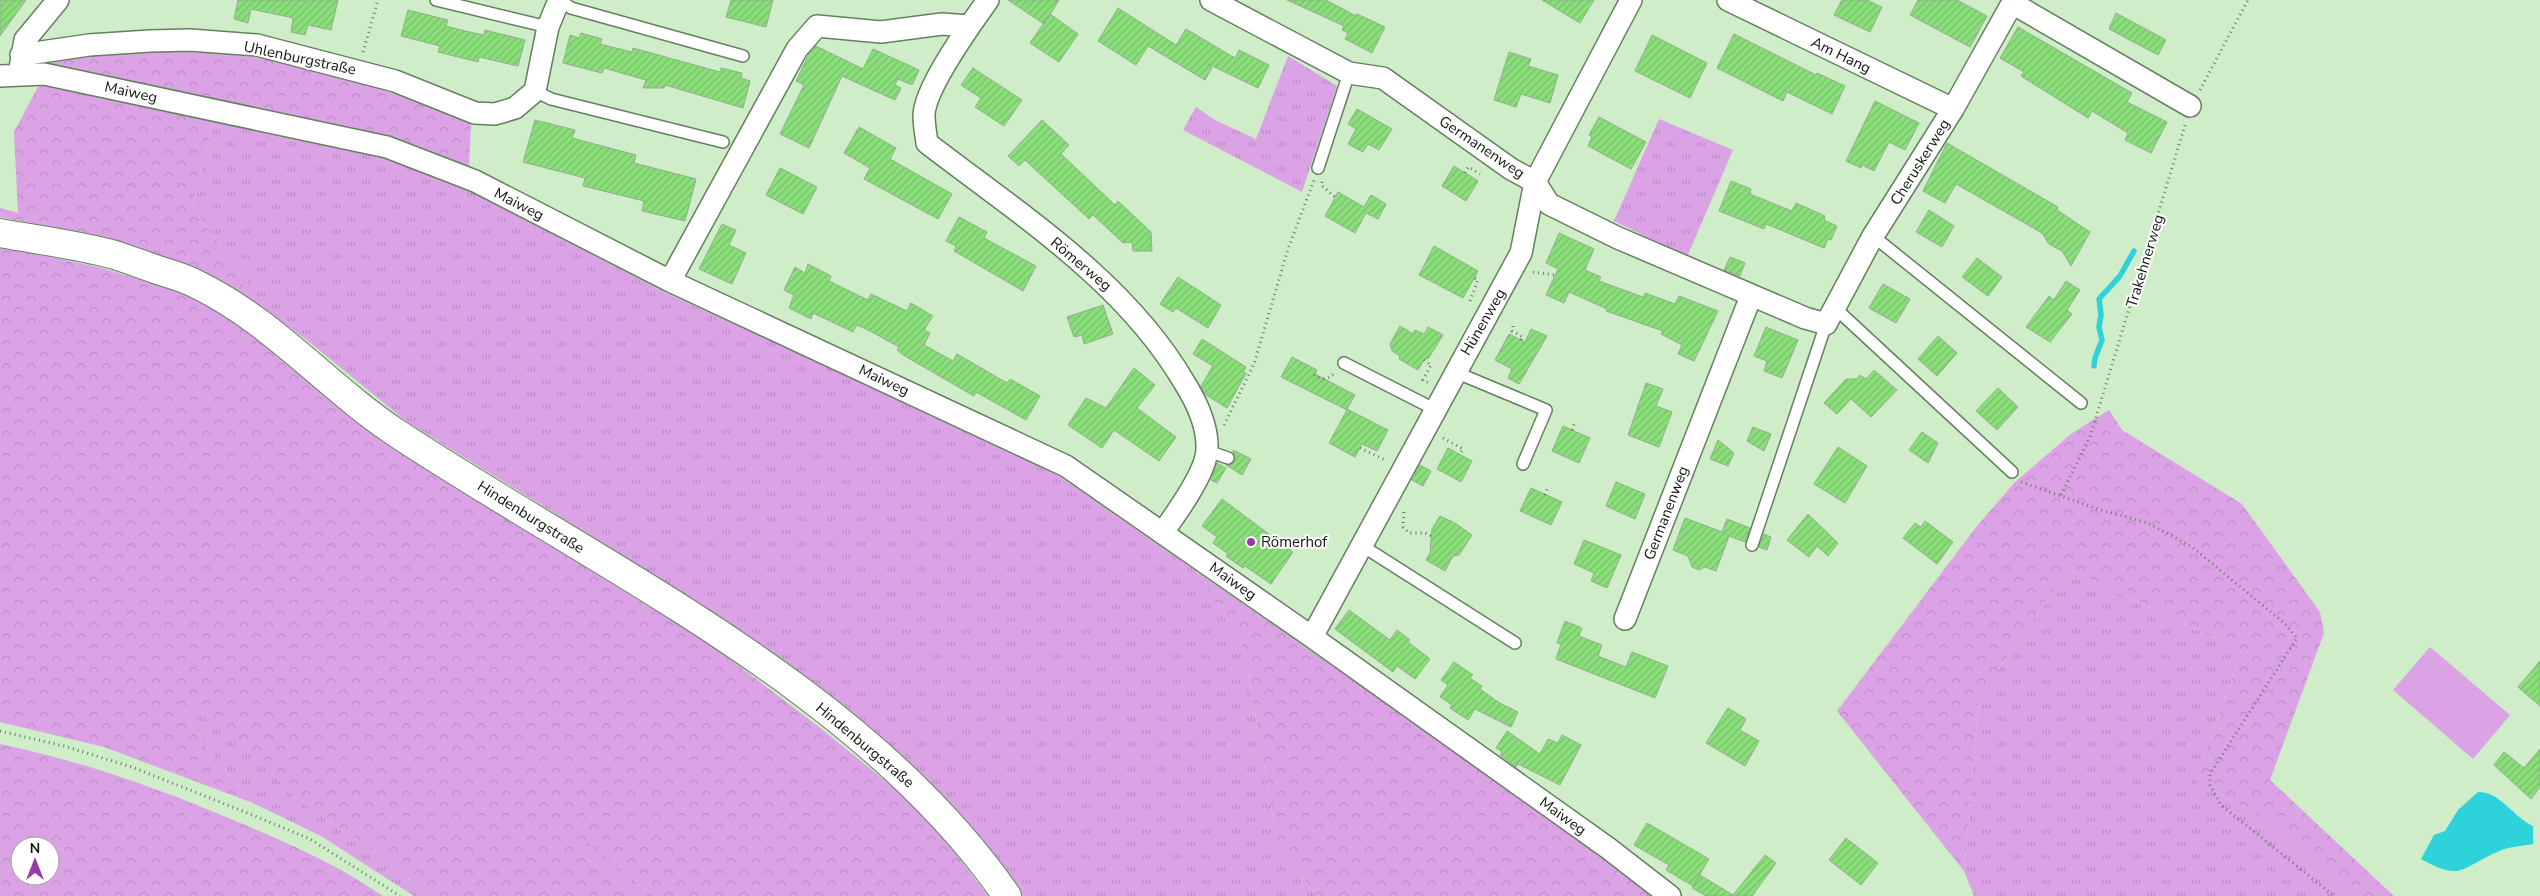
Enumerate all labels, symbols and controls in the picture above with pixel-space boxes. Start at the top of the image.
street label: Am Hang [1808,32,1874,78]
street label: Uhlenburgstraße [242,36,358,80]
street label: Maiweg [103,77,159,107]
street label: Germanenweg [1435,111,1529,183]
street label: Cheruskerweg [1886,115,1954,209]
street label: Maiweg [491,183,547,225]
street label: Trakehnerweg [2121,212,2169,310]
street label: Römerweg [1046,233,1116,295]
street label: Hünenweg [1456,285,1510,359]
street label: Maiweg [856,360,912,400]
street label: Germanenweg [1639,463,1693,563]
street label: Hindenburgstraße [474,476,588,558]
place label: Römerhof [1261,532,1328,552]
marker: Römerhof [1245,536,1257,548]
street label: Maiweg [1205,557,1261,605]
street label: Hindenburgstraße [812,698,918,792]
street label: Maiweg [1535,792,1591,840]
north arrow [10,836,60,886]
text: N [30,839,40,858]

